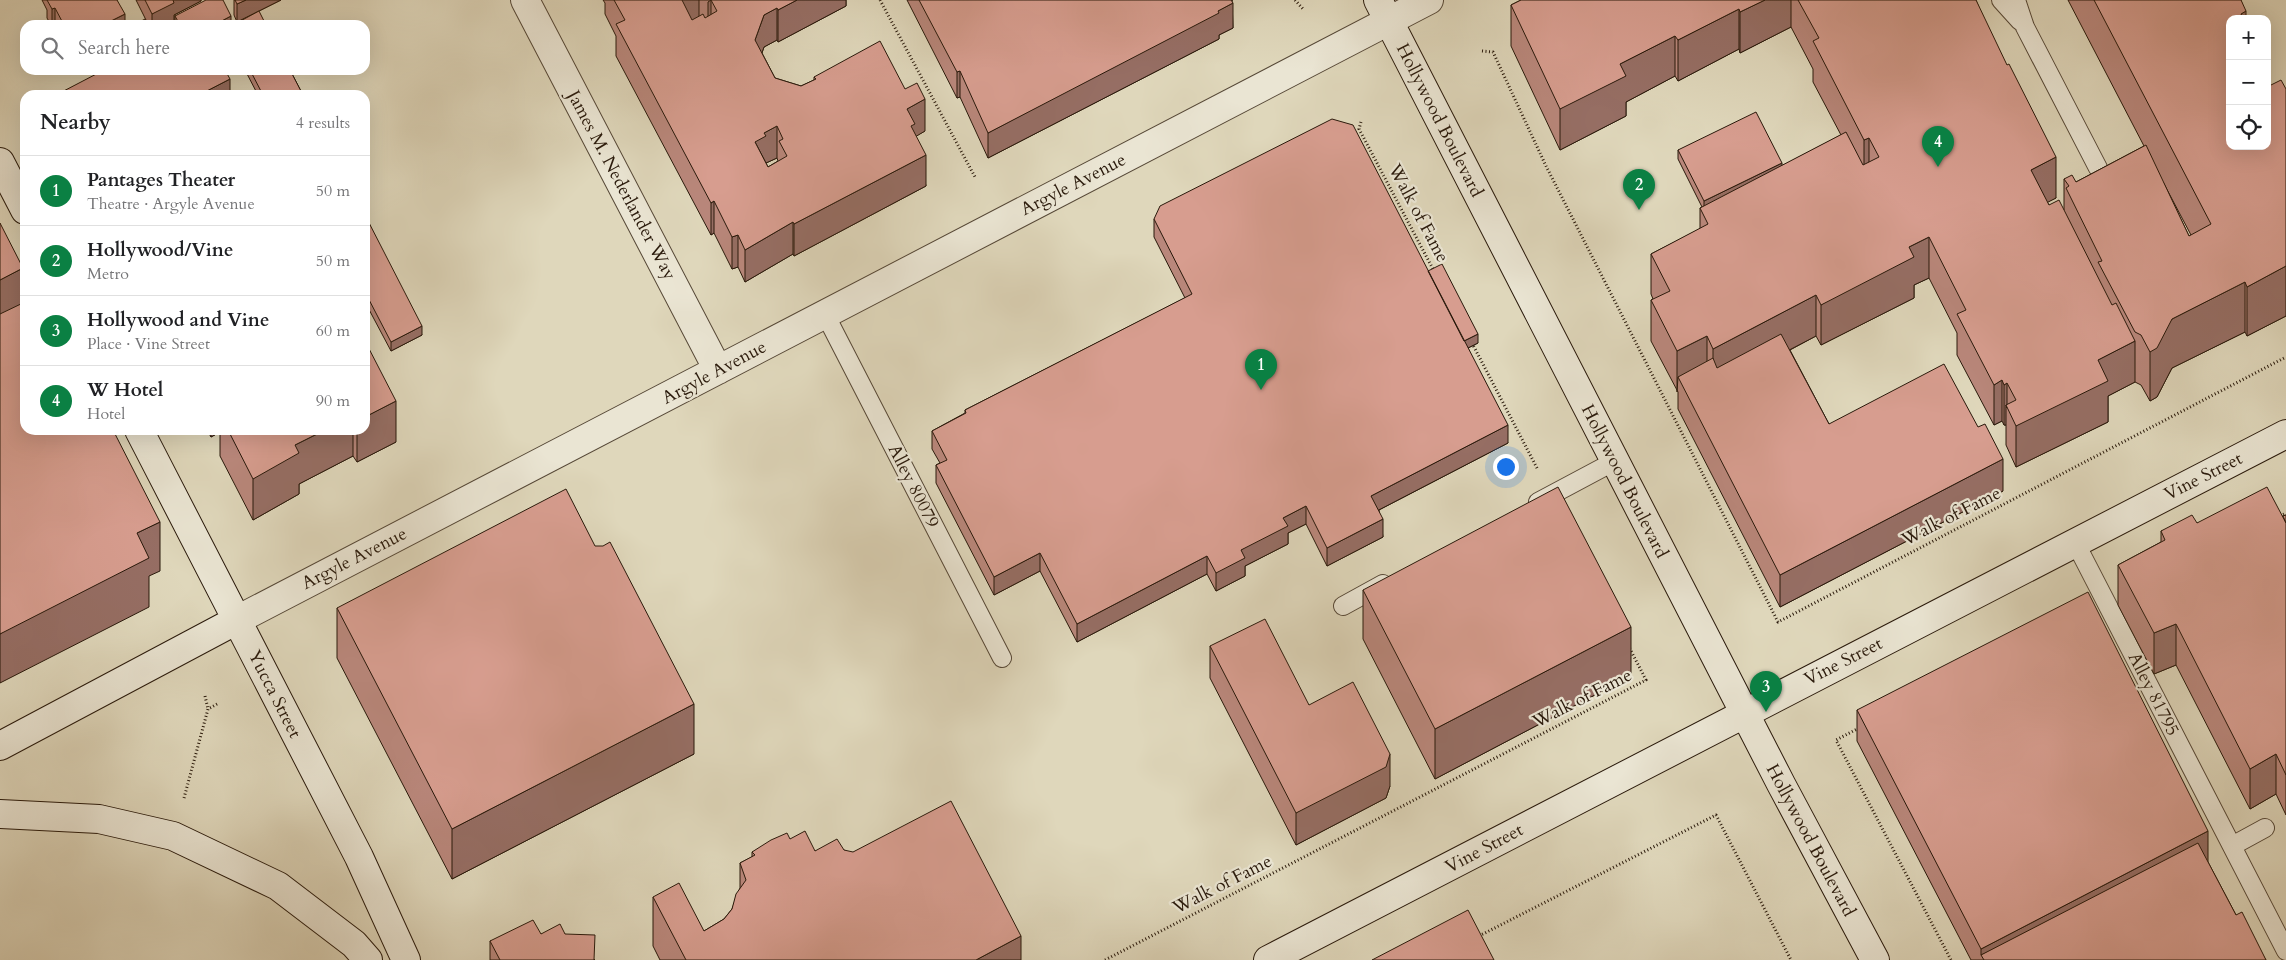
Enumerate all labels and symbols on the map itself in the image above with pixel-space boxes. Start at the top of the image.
street label: Hollywood Boulevard [1390,39,1489,202]
street label: James M. Nederlander Way [560,83,682,285]
pin: 4 [1922,126,1954,167]
street label: Argyle Avenue [1016,147,1130,222]
street label: Walk of Fame [1382,159,1455,267]
pin: 2 [1623,169,1655,210]
street label: Argyle Avenue [658,334,771,410]
pin: 1 [1245,349,1277,390]
street label: Hollywood Boulevard [1575,400,1674,563]
street label: Alley 80079 [882,440,945,532]
street label: Vine Street [2160,446,2247,507]
your location [1493,454,1519,480]
street label: Walk of Fame [1896,481,2005,553]
street label: Argyle Avenue [297,521,411,596]
street label: Vine Street [1800,631,1887,692]
street label: Yucca Street [242,646,308,743]
street label: Alley 81795 [2122,648,2185,740]
street label: Walk of Fame [1527,663,1636,735]
pin: 3 [1750,671,1782,712]
street label: Hollywood Boulevard [1760,760,1862,921]
street label: Vine Street [1441,817,1528,879]
street label: Walk of Fame [1167,849,1276,921]

